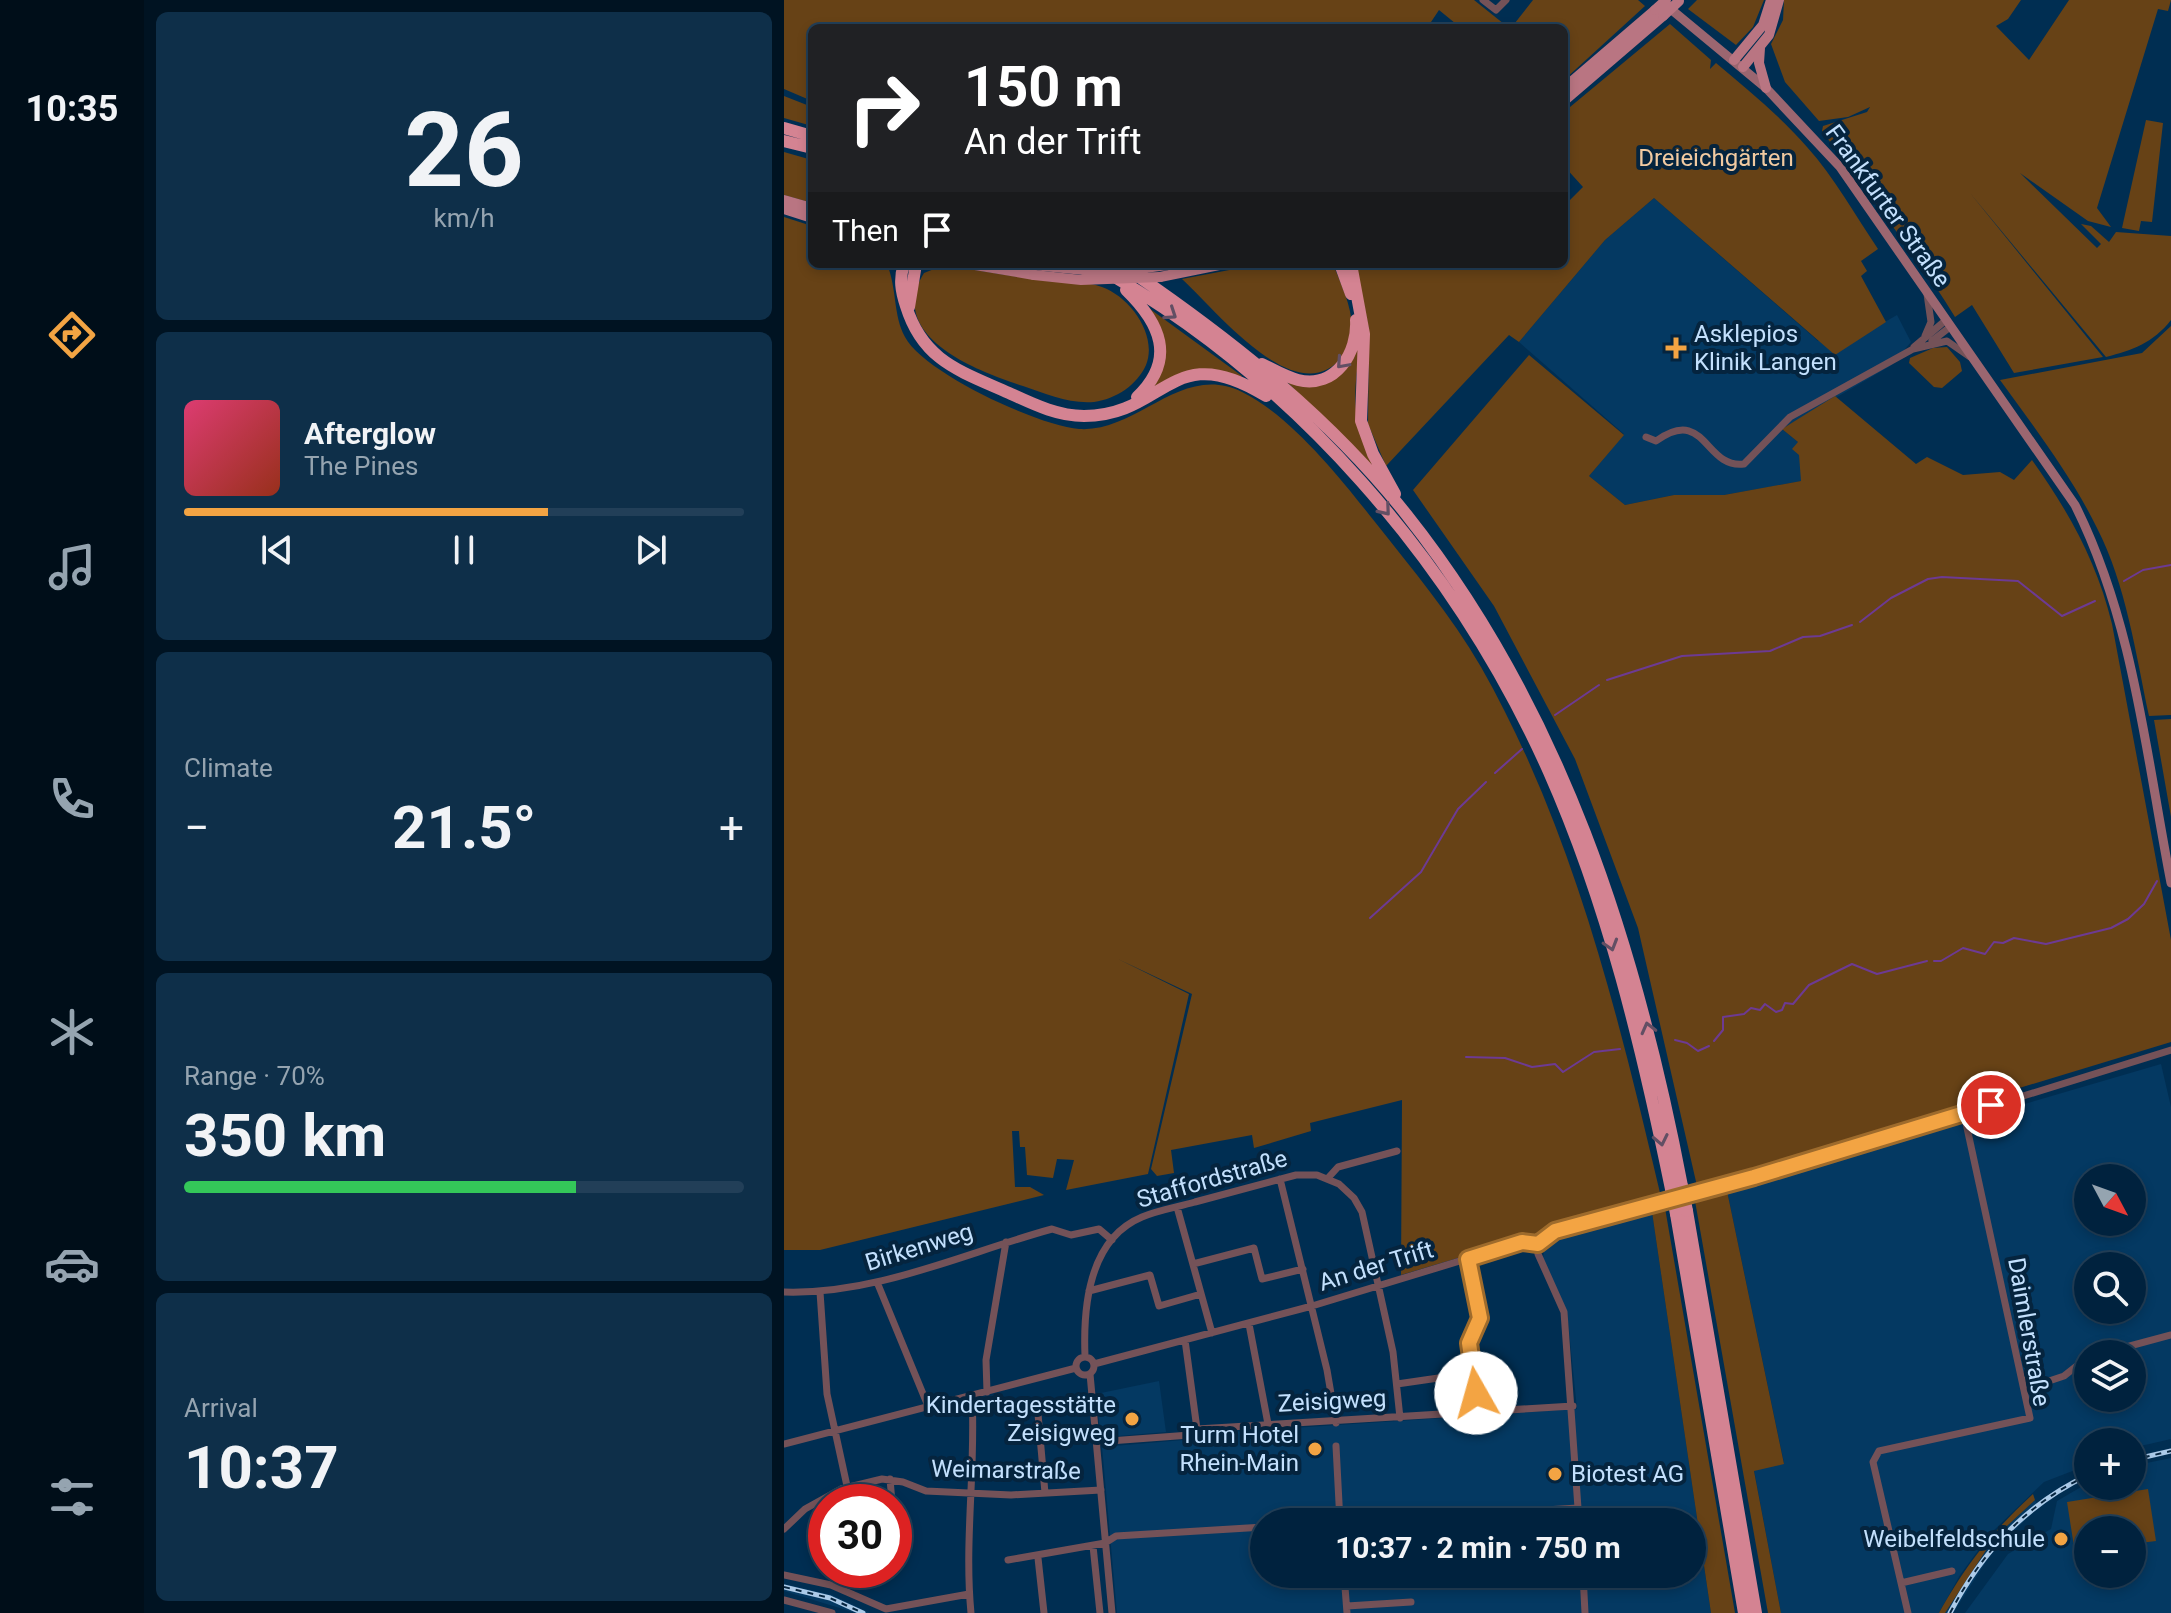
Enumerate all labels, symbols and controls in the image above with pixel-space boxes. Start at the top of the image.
text: 150 m [964,54,1123,120]
icon: right [832,56,936,160]
text: 10:35 [26,88,118,130]
text: 26 [404,90,524,211]
street label: Frankfurter Straße [1820,119,1956,293]
text: An der Trift [964,121,1142,163]
park label: Dreieichgärten [1638,144,1794,172]
text: km/h [433,203,495,233]
icon: arrive [915,208,959,252]
text: Then [832,213,899,248]
one-way arrow [1162,304,1177,319]
icon: directions [44,307,100,363]
place label: Asklepios Klinik Langen [1694,320,1837,376]
marker: Asklepios Klinik Langen [1665,337,1687,359]
one-way arrow [1337,354,1351,368]
text: Afterglow [304,416,436,451]
text: The Pines [304,451,418,481]
one-way arrow [1375,501,1390,515]
icon: previous [255,528,299,572]
icon: pause [442,528,486,572]
icon: next [629,528,673,572]
icon: music [44,539,100,595]
text: Climate [184,753,273,783]
icon: phone [44,771,100,827]
text: 21.5° [392,792,536,863]
text: − [184,802,209,854]
text: + [719,802,744,854]
one-way arrow [1602,937,1618,951]
icon: climate [44,1004,100,1060]
one-way arrow [1640,1021,1657,1035]
text: Range · 70% [184,1061,325,1091]
pin [1957,1071,2025,1139]
icon: arrive [1969,1083,2013,1127]
text: 350 km [184,1100,386,1171]
one-way arrow [1652,1133,1669,1146]
street label: Staffordstraße [1134,1144,1290,1214]
north arrow [2074,1164,2146,1236]
map controls [2074,1164,2146,1588]
street label: Birkenweg [862,1217,976,1277]
street label: An der Trift [1315,1235,1437,1297]
icon: car [44,1236,100,1292]
button: search [2074,1252,2146,1324]
street label: Daimlerstraße [2002,1256,2056,1408]
button: layers [2074,1340,2146,1412]
position arrow [1434,1351,1518,1435]
street label: Zeisigweg [1277,1384,1387,1418]
place label: Kindertagesstätte Zeisigweg [926,1391,1116,1447]
text: Arrival [184,1393,258,1423]
marker: Kindertagesstätte Zeisigweg [1123,1410,1141,1428]
place label: Turm Hotel Rhein-Main [1179,1421,1299,1477]
button: + [2074,1428,2146,1500]
text: 10:37 [184,1432,339,1503]
marker: Turm Hotel Rhein-Main [1306,1440,1324,1458]
street label: Weimarstraße [931,1455,1081,1485]
place label: Biotest AG [1571,1460,1684,1488]
marker: Biotest AG [1546,1465,1564,1483]
icon: filters [44,1469,100,1525]
speed limit sign: 30 [808,1484,912,1588]
button: − [2074,1516,2146,1588]
place label: Weibelfeldschule [1863,1525,2045,1553]
text: 10:37 · 2 min · 750 m [1335,1530,1621,1565]
marker: Weibelfeldschule [2052,1530,2070,1548]

